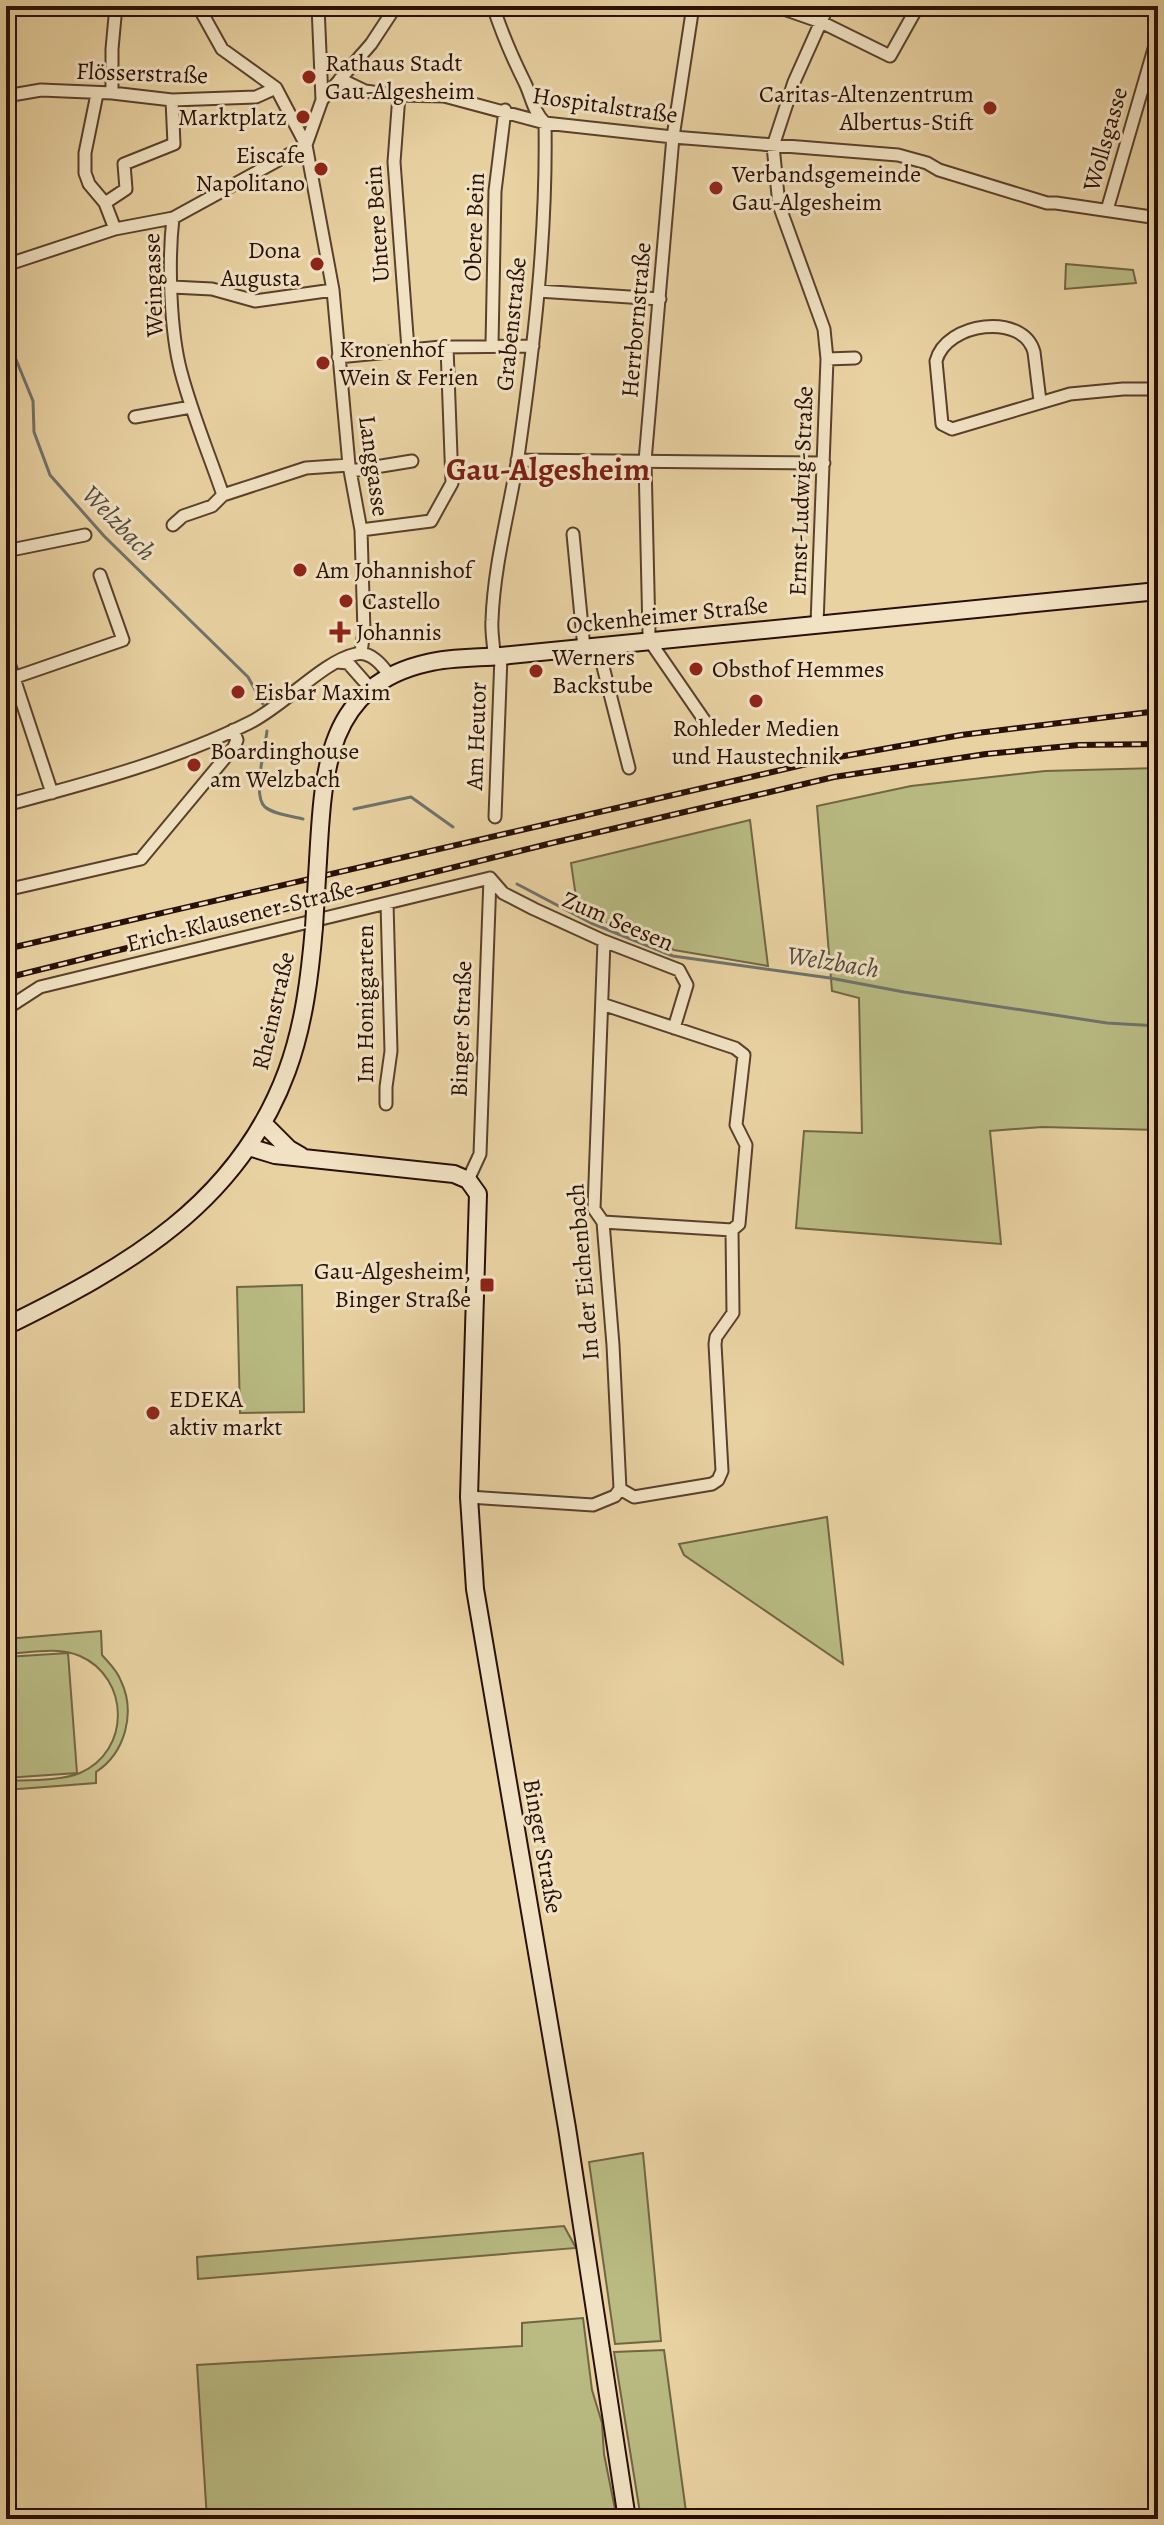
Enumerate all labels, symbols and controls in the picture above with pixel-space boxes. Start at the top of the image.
place label: Rathaus Stadt Gau-Algesheim [325,47,475,107]
street label: Flösserstraße [75,55,209,91]
marker: Rathaus Stadt Gau-Algesheim [300,68,318,86]
place label: Caritas-Altenzentrum Albertus-Stift [759,78,974,138]
street label: Hospitalstraße [530,79,680,131]
street label: Wollsgasse [1075,83,1135,196]
marker: Caritas-Altenzentrum Albertus-Stift [981,99,999,117]
place label: Marktplatz [178,101,287,133]
marker: Marktplatz [294,108,312,126]
place label: Eiscafe Napolitano [196,139,305,199]
place label: Verbandsgemeinde Gau-Algesheim [731,158,921,218]
marker: Eiscafe Napolitano [312,160,330,178]
street label: Untere Bein [357,165,397,283]
street label: Obere Bein [456,172,492,282]
marker: Verbandsgemeinde Gau-Algesheim [707,179,725,197]
street label: Weingasse [135,232,171,339]
place label: Dona Augusta [220,234,302,294]
street label: Herrbornstraße [613,241,659,399]
marker: Dona Augusta [308,255,326,273]
street label: Grabenstraße [488,255,534,393]
place label: Kronenhof Wein & Ferien [338,333,478,393]
marker: Kronenhof Wein & Ferien [314,354,332,372]
street label: Ernst-Ludwig-Straße [781,385,821,597]
street label: Langgasse [351,414,397,518]
district label: Gau-Algesheim [446,447,650,491]
water label: Welzbach [74,477,164,569]
place label: Am Johannishof [315,554,476,586]
marker: Am Johannishof [291,561,309,579]
place label: Castello [362,585,440,617]
street label: Ockenheimer Straße [564,588,770,642]
marker: Castello [337,592,355,610]
place label: Johannis [356,616,442,648]
marker: Johannis [331,623,349,641]
place label: Werners Backstube [551,641,653,701]
place label: Obsthof Hemmes [712,653,885,685]
marker: Obsthof Hemmes [687,660,705,678]
marker: Werners Backstube [527,662,545,680]
place label: Eisbar Maxim [254,676,391,708]
street label: Am Heutor [458,681,494,792]
marker: Eisbar Maxim [229,683,247,701]
marker: Rohleder Medien und Haustechnik [747,692,765,710]
place label: Rohleder Medien und Haustechnik [672,712,840,772]
place label: Boardinghouse am Welzbach [210,735,359,795]
marker: Boardinghouse am Welzbach [185,756,203,774]
street label: Erich-Klausener-Straße [123,872,357,960]
street label: Zum Seesen [557,883,679,959]
street label: Im Honiggarten [349,925,381,1083]
water label: Welzbach [784,937,882,987]
street label: Rheinstraße [244,949,302,1073]
street label: Binger Straße [443,960,479,1098]
street label: In der Eichenbach [559,1182,607,1362]
place label: Gau-Algesheim, Binger Straße [314,1255,471,1315]
marker: Gau-Algesheim, Binger Straße [478,1276,496,1294]
place label: EDEKA aktiv markt [169,1383,283,1443]
marker: EDEKA aktiv markt [144,1404,162,1422]
street label: Binger Straße [515,1776,571,1916]

